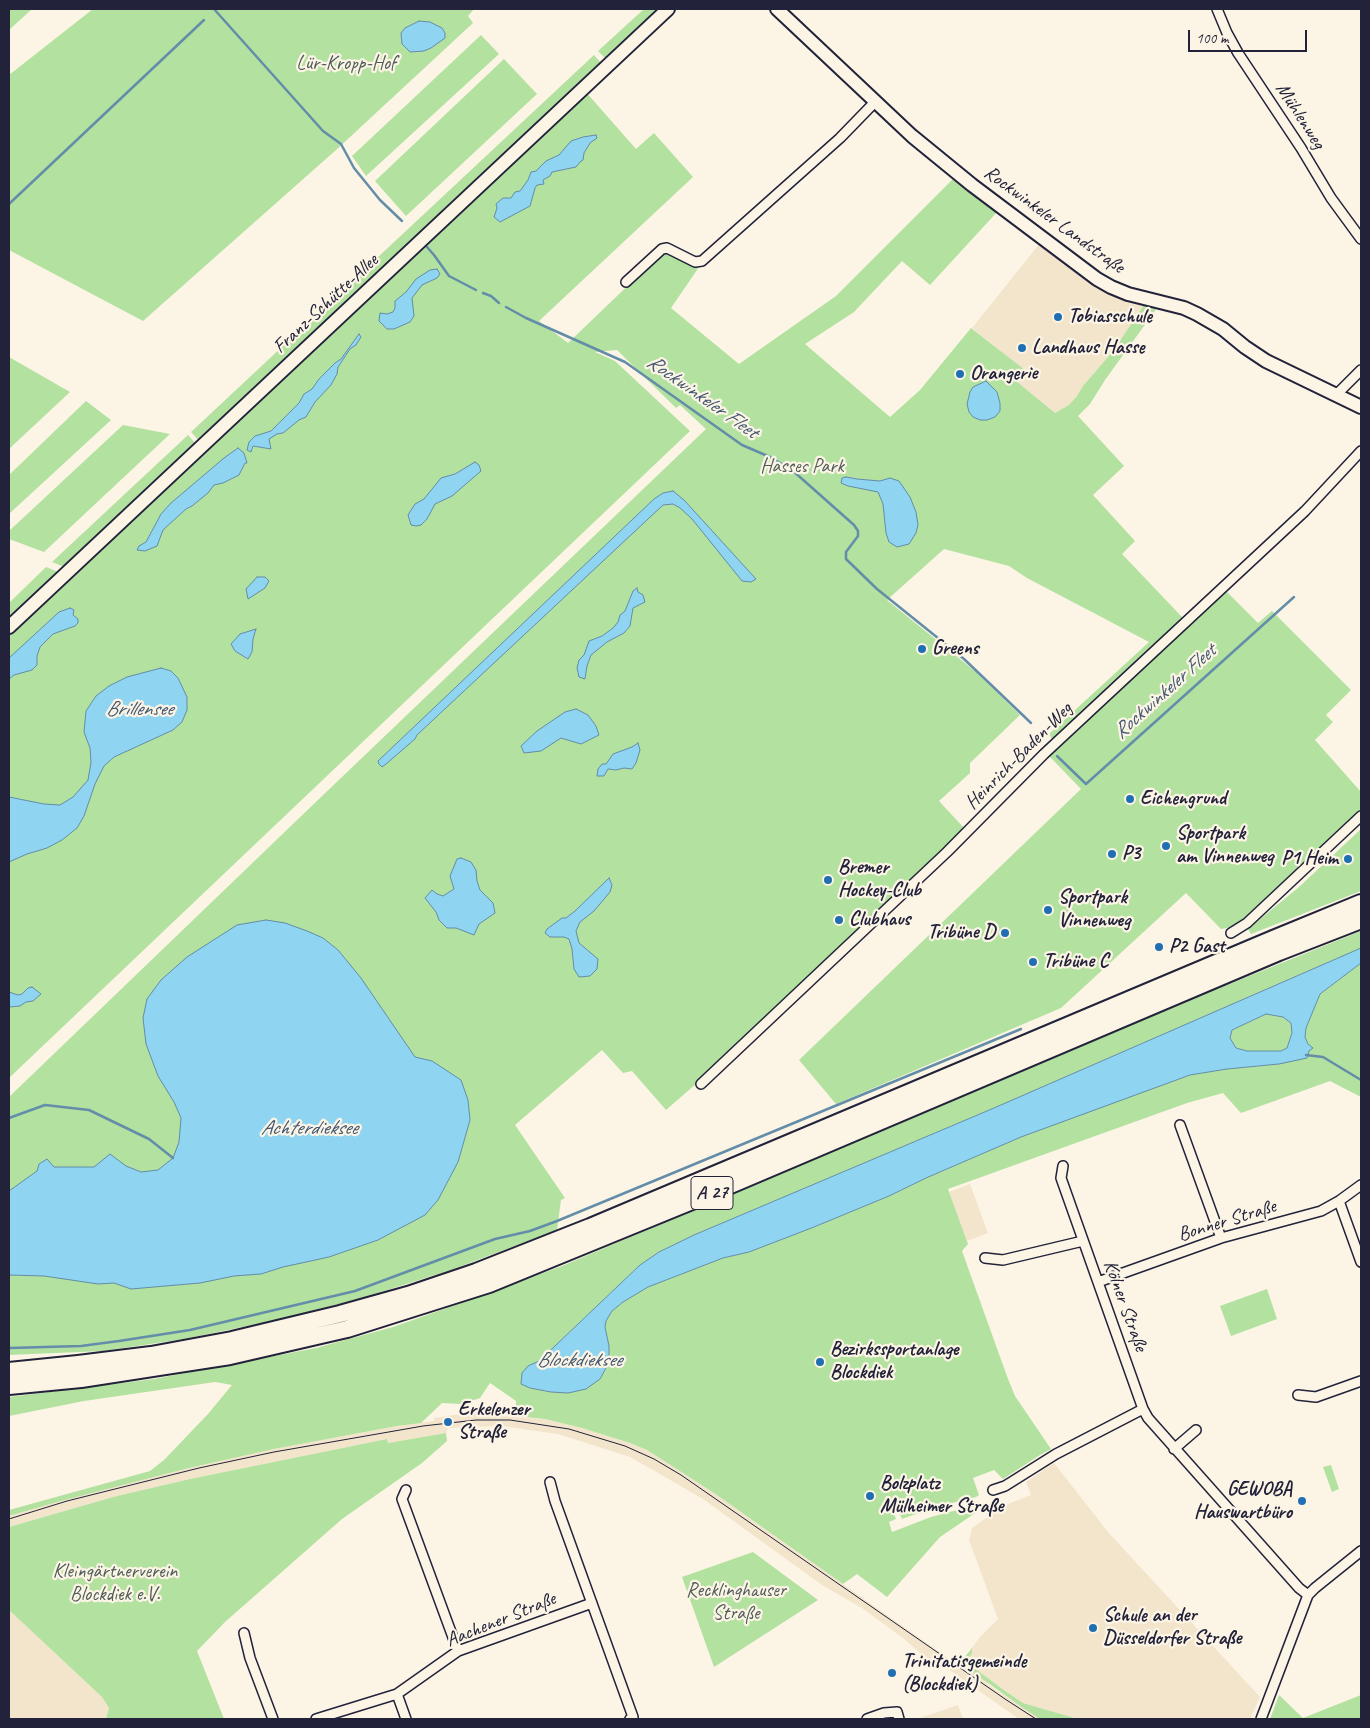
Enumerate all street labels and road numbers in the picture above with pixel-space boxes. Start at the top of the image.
street label: Mühlenweg [1270,78,1330,154]
street label: Rockwinkeler Landstraße [979,161,1129,279]
street label: Franz-Schütte-Allee [268,249,384,359]
street label: Heinrich-Baden-Weg [960,697,1078,815]
road number: A 27 [691,1176,733,1210]
street label: Bonner Straße [1175,1195,1279,1247]
street label: Kölner Straße [1097,1257,1153,1355]
street label: Aachener Straße [443,1587,559,1653]

